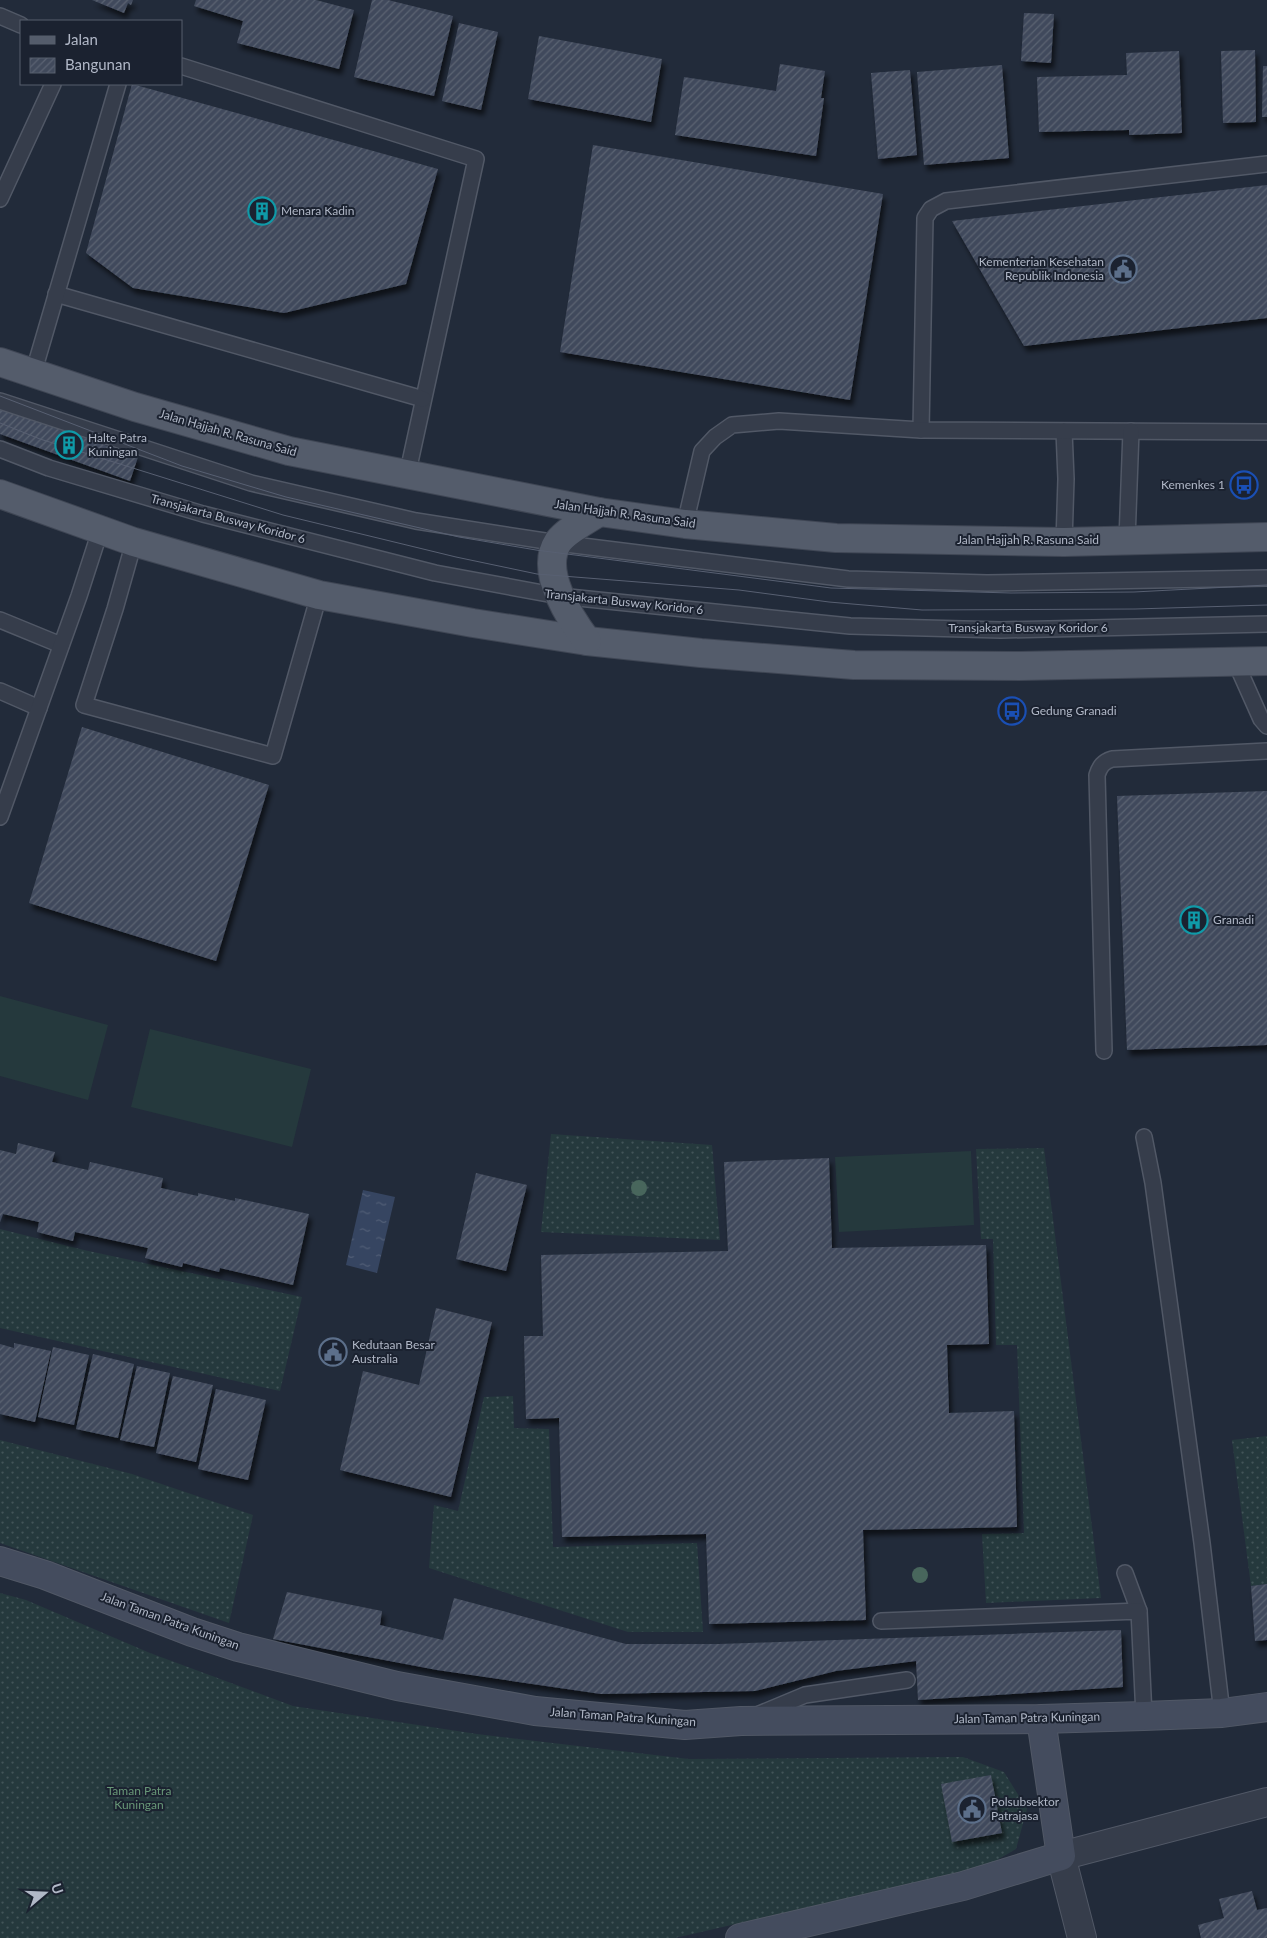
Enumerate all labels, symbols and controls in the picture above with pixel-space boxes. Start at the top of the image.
legend [20,20,182,85]
text: Jalan [65,30,98,48]
text: Bangunan [65,55,131,73]
building icon: Menara Kadin [247,196,277,226]
place label: Menara Kadin [281,203,354,218]
place label: Kementerian Kesehatan Republik Indonesia [979,254,1104,283]
public building icon: Kementerian Kesehatan Republik Indonesia [1108,254,1138,284]
street label: Jalan Hajjah R. Rasuna Said [158,406,299,459]
building icon: Halte Patra Kuningan [54,430,84,460]
place label: Halte Patra Kuningan [88,430,147,459]
bus stop icon: Kemenkes 1 [1229,470,1259,500]
place label: Kemenkes 1 [1161,477,1225,492]
street label: Transjakarta Busway Koridor 6 [149,491,307,546]
street label: Jalan Hajjah R. Rasuna Said [554,496,697,531]
street label: Jalan Hajjah R. Rasuna Said [957,532,1099,547]
street label: Transjakarta Busway Koridor 6 [544,586,704,617]
street label: Transjakarta Busway Koridor 6 [948,620,1108,635]
bus stop icon: Gedung Granadi [997,696,1027,726]
place label: Gedung Granadi [1031,703,1117,718]
building icon: Granadi [1179,905,1209,935]
place label: Granadi [1213,912,1254,927]
public building icon: Kedutaan Besar Australia [318,1337,348,1367]
place label: Kedutaan Besar Australia [352,1337,435,1366]
street label: Jalan Taman Patra Kuningan [99,1588,241,1653]
street label: Jalan Taman Patra Kuningan [550,1704,697,1729]
street label: Jalan Taman Patra Kuningan [954,1709,1100,1726]
park label: Taman Patra Kuningan [107,1783,171,1812]
public building icon: Polsubsektor Patrajasa [957,1794,987,1824]
place label: Polsubsektor Patrajasa [991,1794,1060,1823]
north arrow [20,1868,70,1918]
text: U [48,1881,67,1896]

